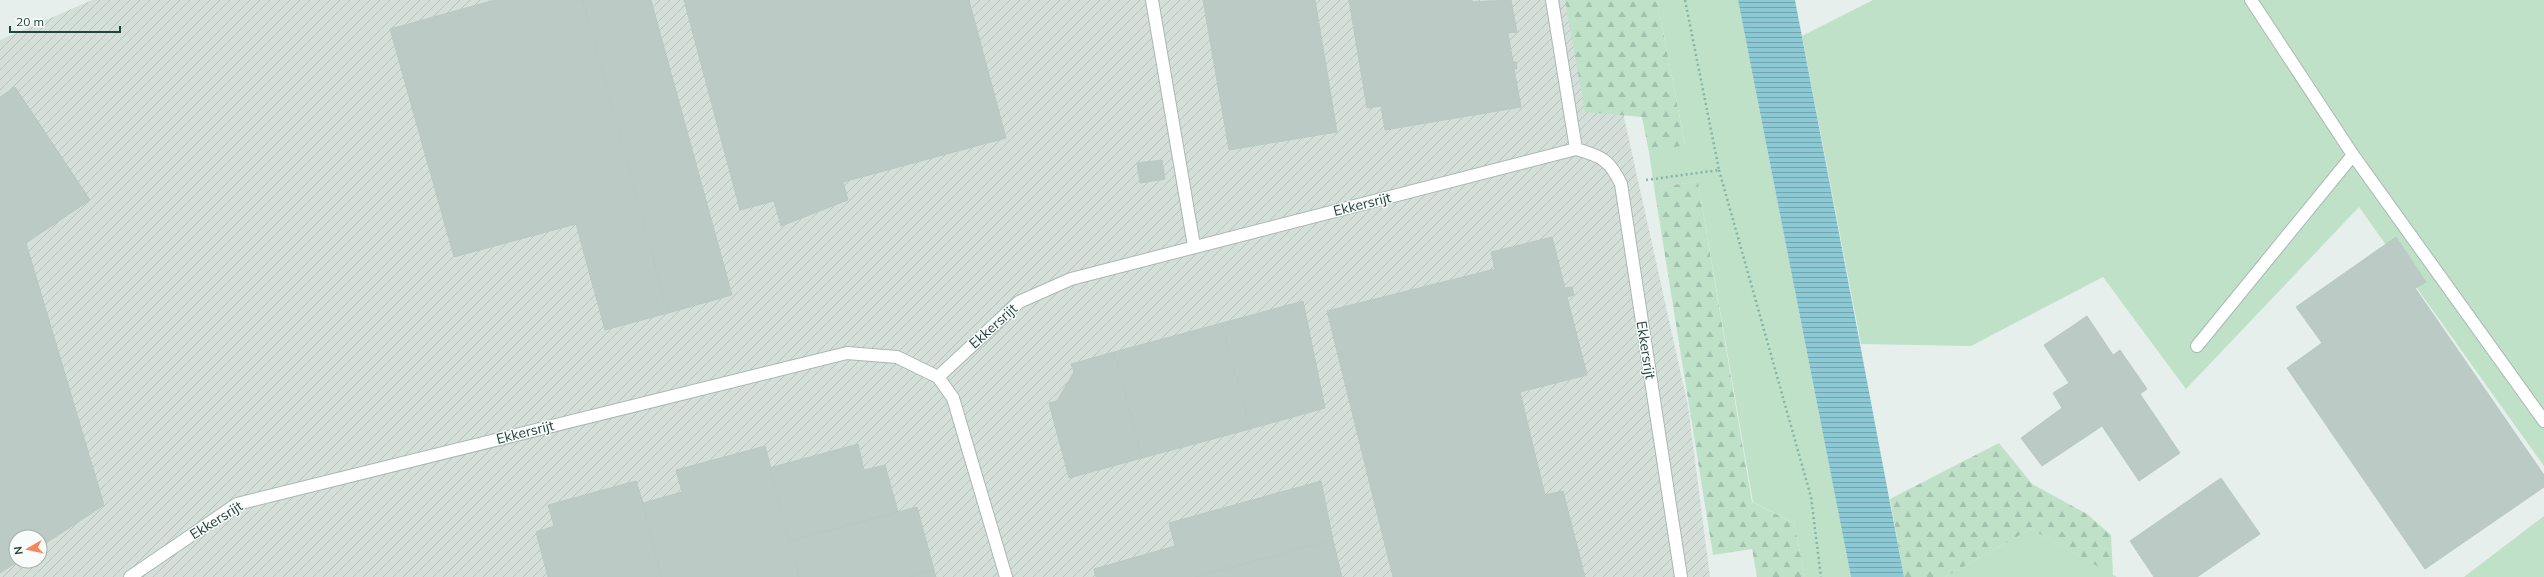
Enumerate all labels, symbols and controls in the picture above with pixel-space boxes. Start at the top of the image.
scale bar [10,8,120,34]
text: 20 m [16,14,44,29]
street label: Ekkersrijt [1331,188,1393,220]
street label: Ekkersrijt [965,300,1021,352]
street label: Ekkersrijt [1633,320,1659,380]
street label: Ekkersrijt [494,416,556,448]
street label: Ekkersrijt [186,497,246,543]
north arrow [8,529,48,569]
text: N [11,545,26,556]

